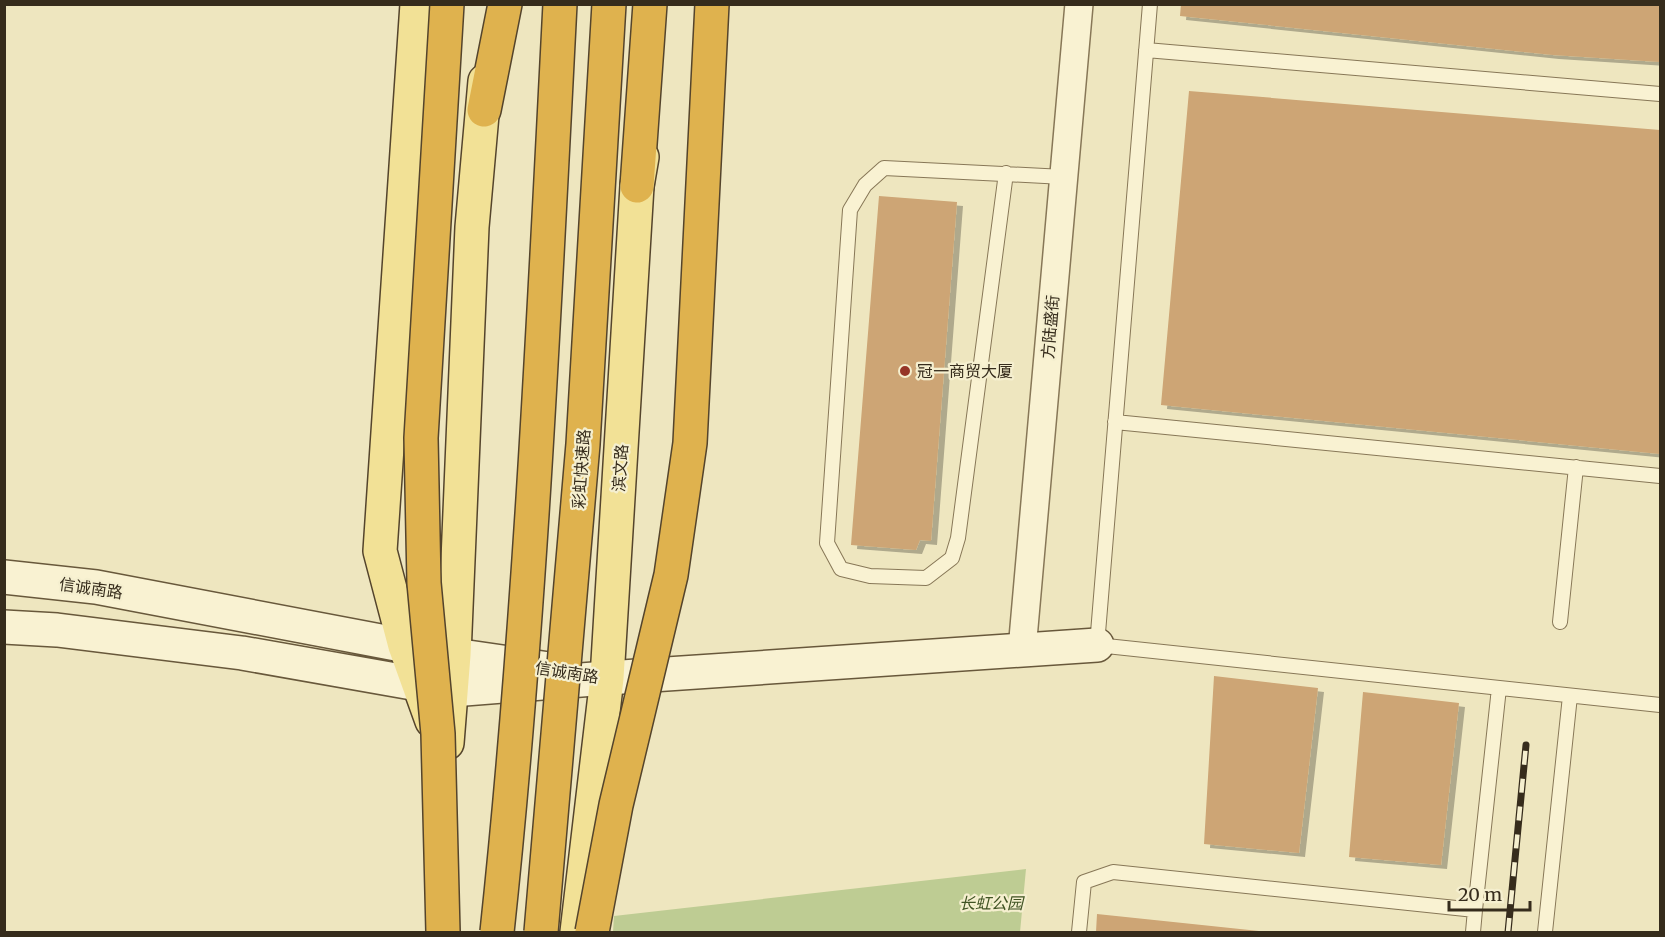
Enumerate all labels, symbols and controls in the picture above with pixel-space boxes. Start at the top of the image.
street label: 方陆盛街 [1037,294,1063,360]
place label: 冠一商贸大厦 [917,361,1013,381]
marker: 冠一商贸大厦 [898,364,912,378]
street label: 彩虹快速路 [568,428,594,510]
street label: 滨文路 [608,443,632,493]
street label: 信诚南路 [58,574,124,602]
street label: 信诚南路 [534,657,600,687]
scale bar [1449,874,1530,912]
text: 20 m [1458,883,1502,906]
park label: 长虹公园 [959,893,1025,913]

